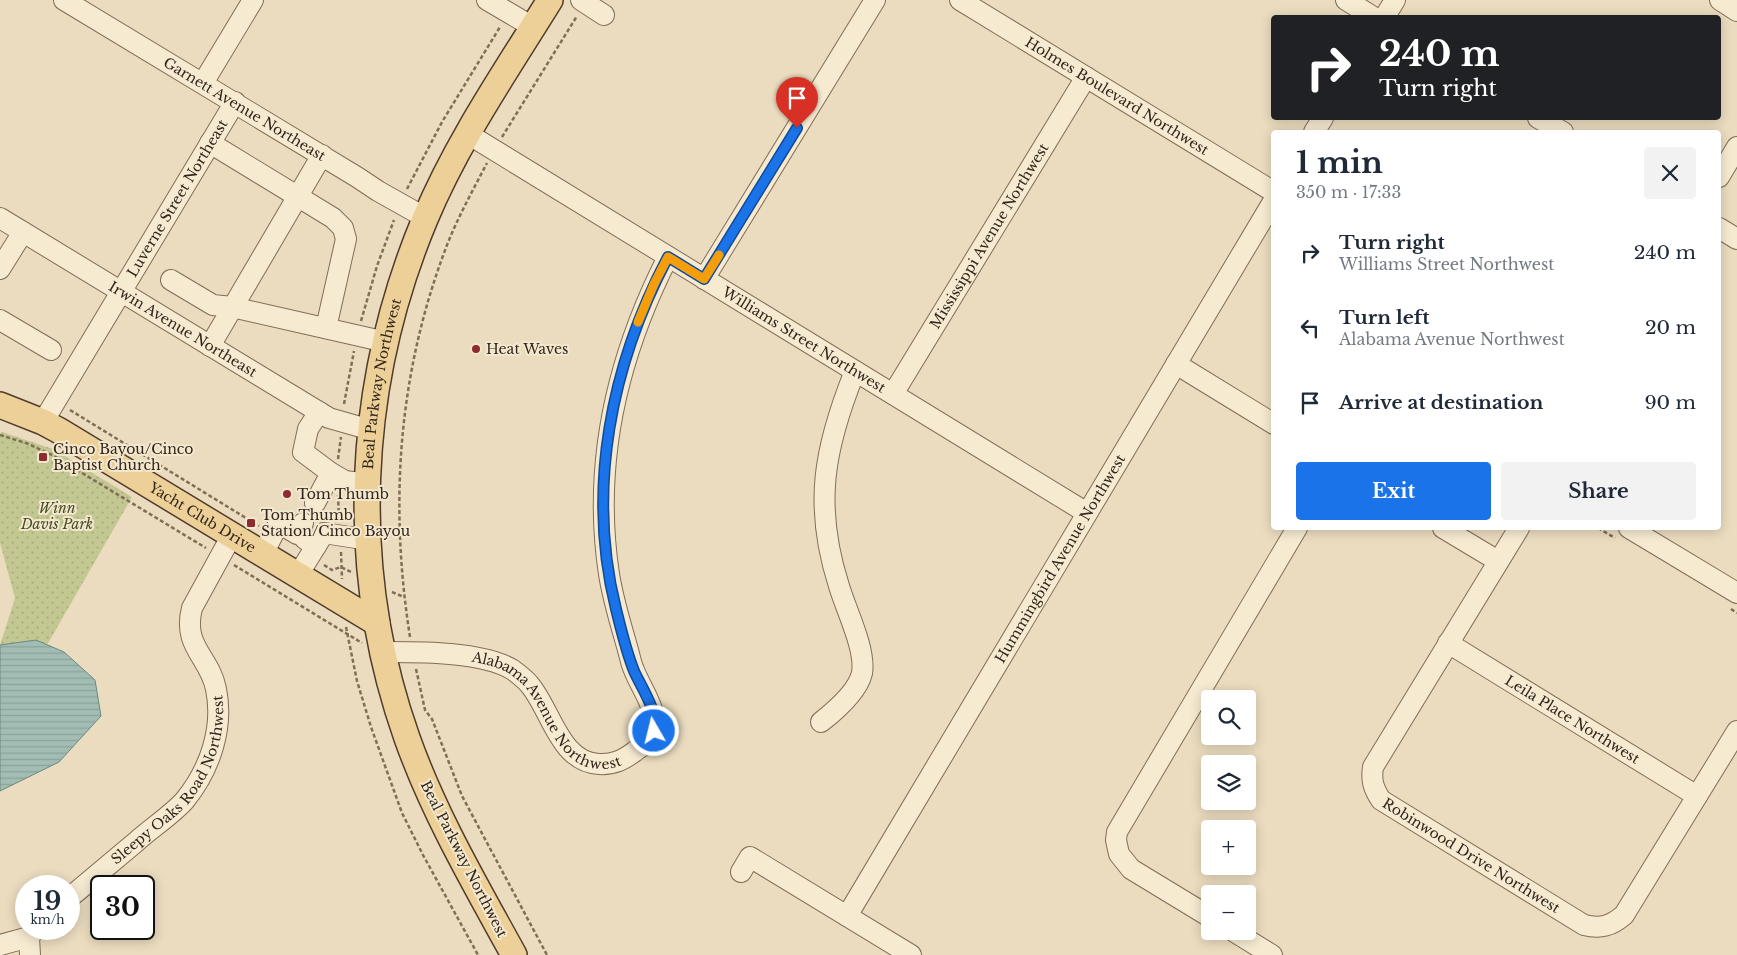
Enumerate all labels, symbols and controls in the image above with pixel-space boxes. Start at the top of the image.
text: 240 m [1379,32,1499,75]
street label: Holmes Boulevard Northwest [1022,33,1213,159]
icon: right [1296,35,1361,100]
street label: Garnett Avenue Northeast [160,53,330,165]
text: Turn right [1379,75,1497,102]
pin [776,77,818,128]
icon: arrive [783,84,811,112]
street label: Luverne Street Northeast [123,115,232,280]
street label: Mississippi Avenue Northwest [926,139,1053,332]
text: 1 min [1296,144,1383,181]
button: close [1644,147,1696,199]
text: 350 m · 17:33 [1296,182,1401,202]
text: Turn right [1339,231,1445,254]
icon: right [1296,239,1324,267]
text: 240 m [1634,241,1696,264]
text: Williams Street Northwest [1339,254,1554,274]
street label: Irwin Avenue Northeast [105,277,261,381]
street label: Williams Street Northwest [718,282,890,397]
street label: Beal Parkway Northwest [359,296,406,470]
text: Turn left [1339,306,1430,329]
icon: left [1296,314,1324,342]
text: 20 m [1645,316,1696,339]
text: Alabama Avenue Northwest [1339,329,1565,349]
place label: Heat Waves [486,340,568,358]
marker: Heat Waves [470,343,482,355]
icon: arrive [1296,389,1324,417]
text: Arrive at destination [1339,391,1543,414]
text: 90 m [1644,391,1696,414]
place label: Cinco Bayou/Cinco Baptist Church [53,440,193,474]
marker: Cinco Bayou/Cinco Baptist Church [37,451,49,463]
street label: Hummingbird Avenue Northwest [991,451,1130,666]
button: Exit [1296,462,1491,520]
button: Share [1501,462,1696,520]
street label: Yacht Club Drive [145,478,259,557]
place label: Tom Thumb [297,485,389,503]
marker: Tom Thumb [281,488,293,500]
park label: Winn Davis Park [20,499,93,533]
place label: Tom Thumb Station/Cinco Bayou [261,506,411,540]
marker: Tom Thumb Station/Cinco Bayou [245,517,257,529]
street label: Alabama Avenue Northwest [469,648,624,773]
street label: Leila Place Northwest [1502,671,1644,768]
map controls [1201,690,1256,940]
button: search [1201,690,1256,745]
street label: Sleepy Oaks Road Northwest [107,694,227,868]
position arrow [627,704,679,756]
button: layers [1201,755,1256,810]
street label: Beal Parkway Northwest [417,778,512,941]
street label: Robinwood Drive Northwest [1379,794,1564,917]
button: + [1201,820,1256,875]
speed limit sign: 30 [90,875,155,940]
button: − [1201,885,1256,940]
text: 19 [34,886,61,917]
text: km/h [30,912,65,927]

